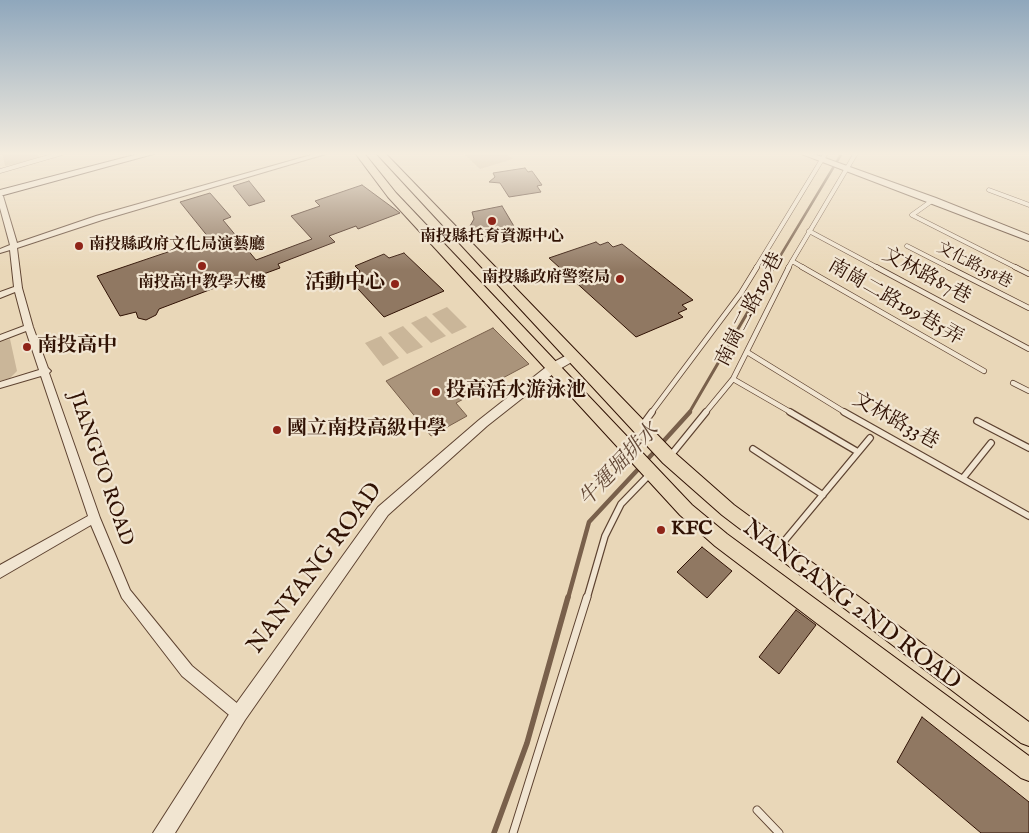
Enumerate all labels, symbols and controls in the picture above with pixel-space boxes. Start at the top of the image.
marker: 南投縣托育資源中心 [486,215,498,227]
place label: 南投縣托育資源中心 [420,228,564,248]
place label: 南投縣政府文化局演藝廳 [89,236,265,256]
street label: 文化路358巷 [933,239,1015,293]
marker: 南投縣政府文化局演藝廳 [73,240,85,252]
street label: 文林路87巷 [877,244,975,310]
street label: 南崗二路199巷 [712,249,790,371]
street label: 南崗二路199巷5弄 [823,255,967,351]
marker: 南投高中教學大樓 [196,260,208,272]
place label: 南投縣政府警察局 [482,269,610,289]
place label: 活動中心 [305,272,385,296]
marker: 南投縣政府警察局 [614,273,626,285]
place label: 南投高中教學大樓 [138,274,266,294]
marker: 活動中心 [389,278,401,290]
place label: 南投高中 [37,335,117,359]
marker: 南投高中 [21,341,33,353]
place label: 投高活水游泳池 [446,380,586,404]
marker: 投高活水游泳池 [430,386,442,398]
street label: 文林路33巷 [848,388,942,456]
street label: JIANGUO ROAD [62,389,138,549]
place label: 國立南投高級中學 [287,418,447,442]
water label: 牛運堀排水 [575,419,665,513]
marker: 國立南投高級中學 [271,424,283,436]
street label: NANYANG ROAD [242,478,390,660]
street label: NANGANG 2ND ROAD [736,514,966,698]
place label: KFC [671,518,712,542]
marker: KFC [655,524,667,536]

